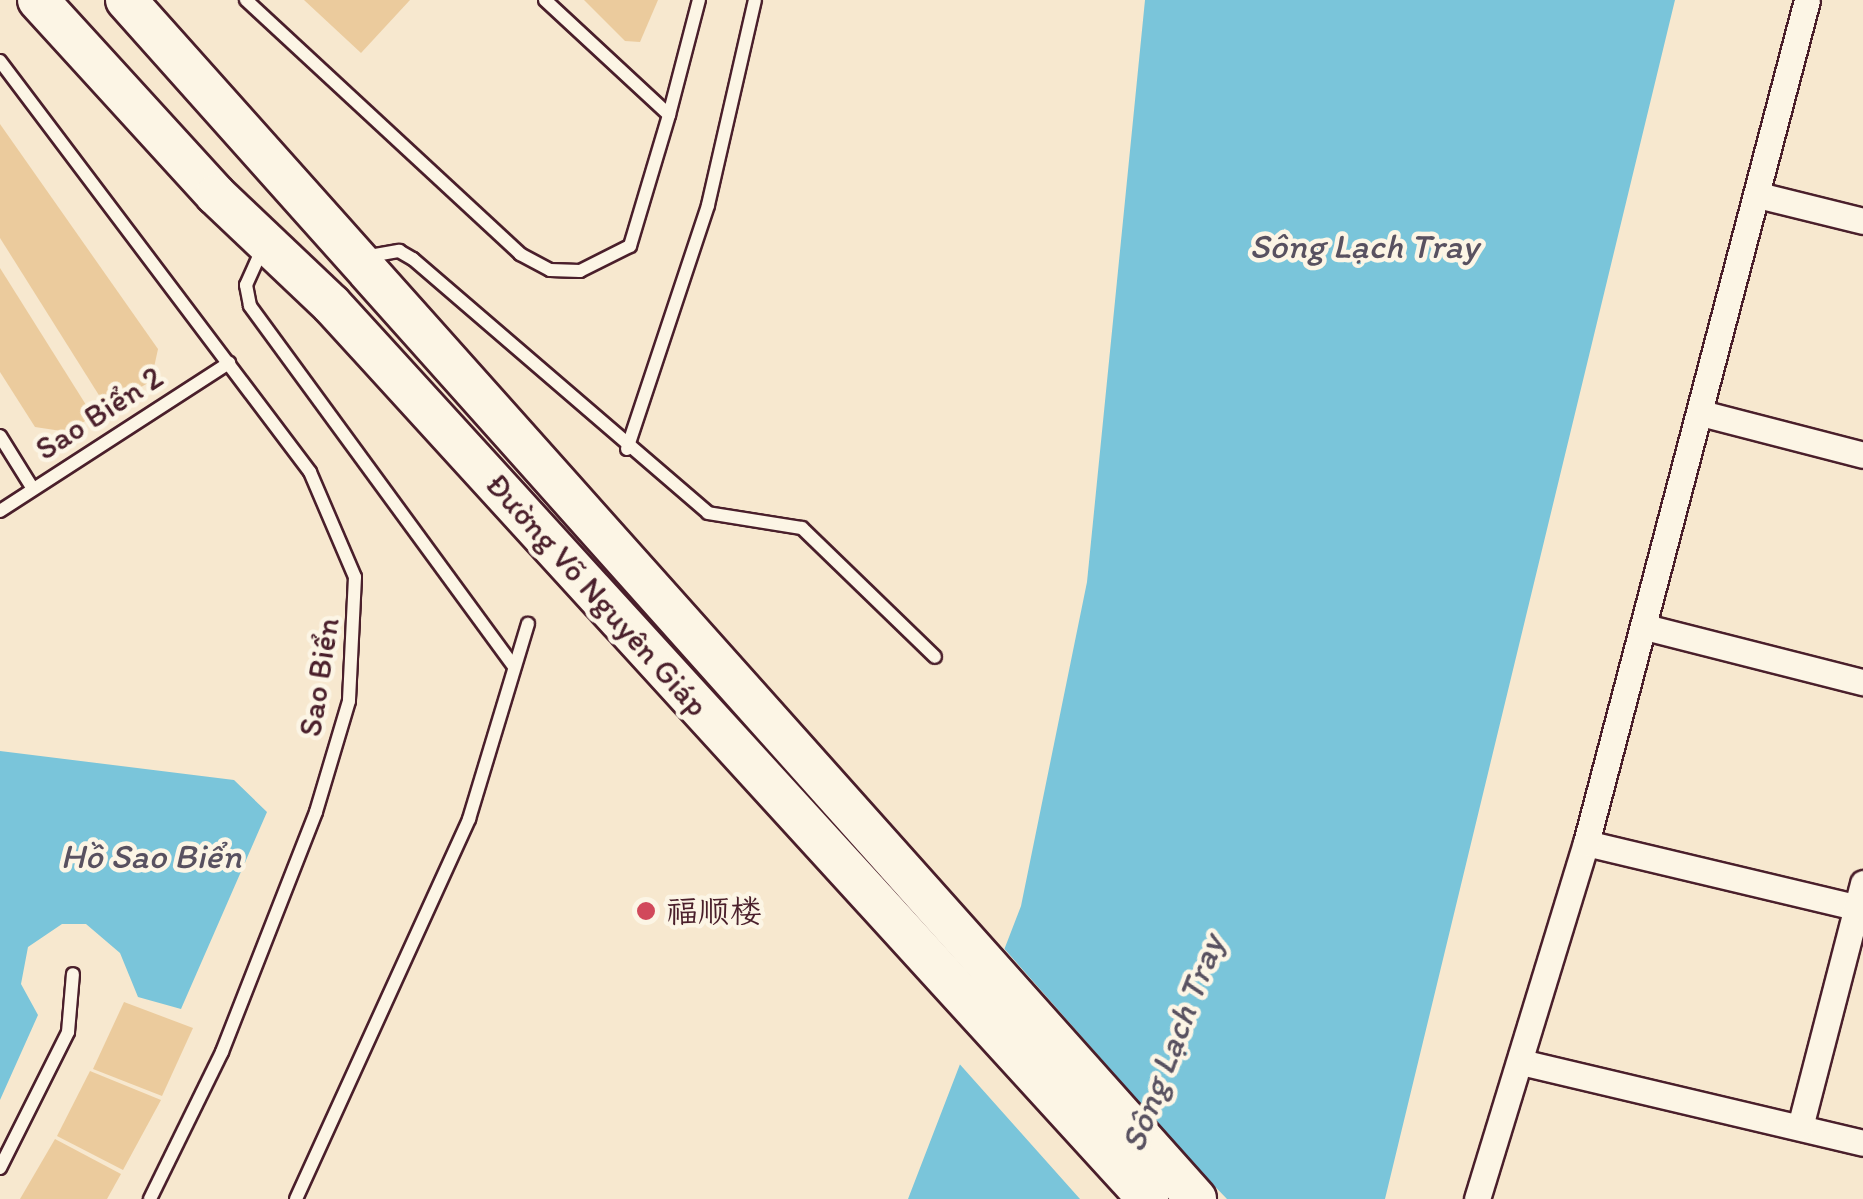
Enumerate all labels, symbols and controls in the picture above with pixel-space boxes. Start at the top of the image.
water label: Sông Lạch Tray [1251,225,1477,267]
street label: Sao Biển 2 [28,358,170,468]
street label: Đường Võ Nguyên Giáp [477,465,717,725]
street label: Sao Biển [291,615,347,739]
water label: Hồ Sao Biển [60,835,242,877]
place label: 福顺楼 [666,892,762,930]
marker: 福顺楼 [635,900,657,922]
water label: Sông Lạch Tray [1112,930,1232,1156]

